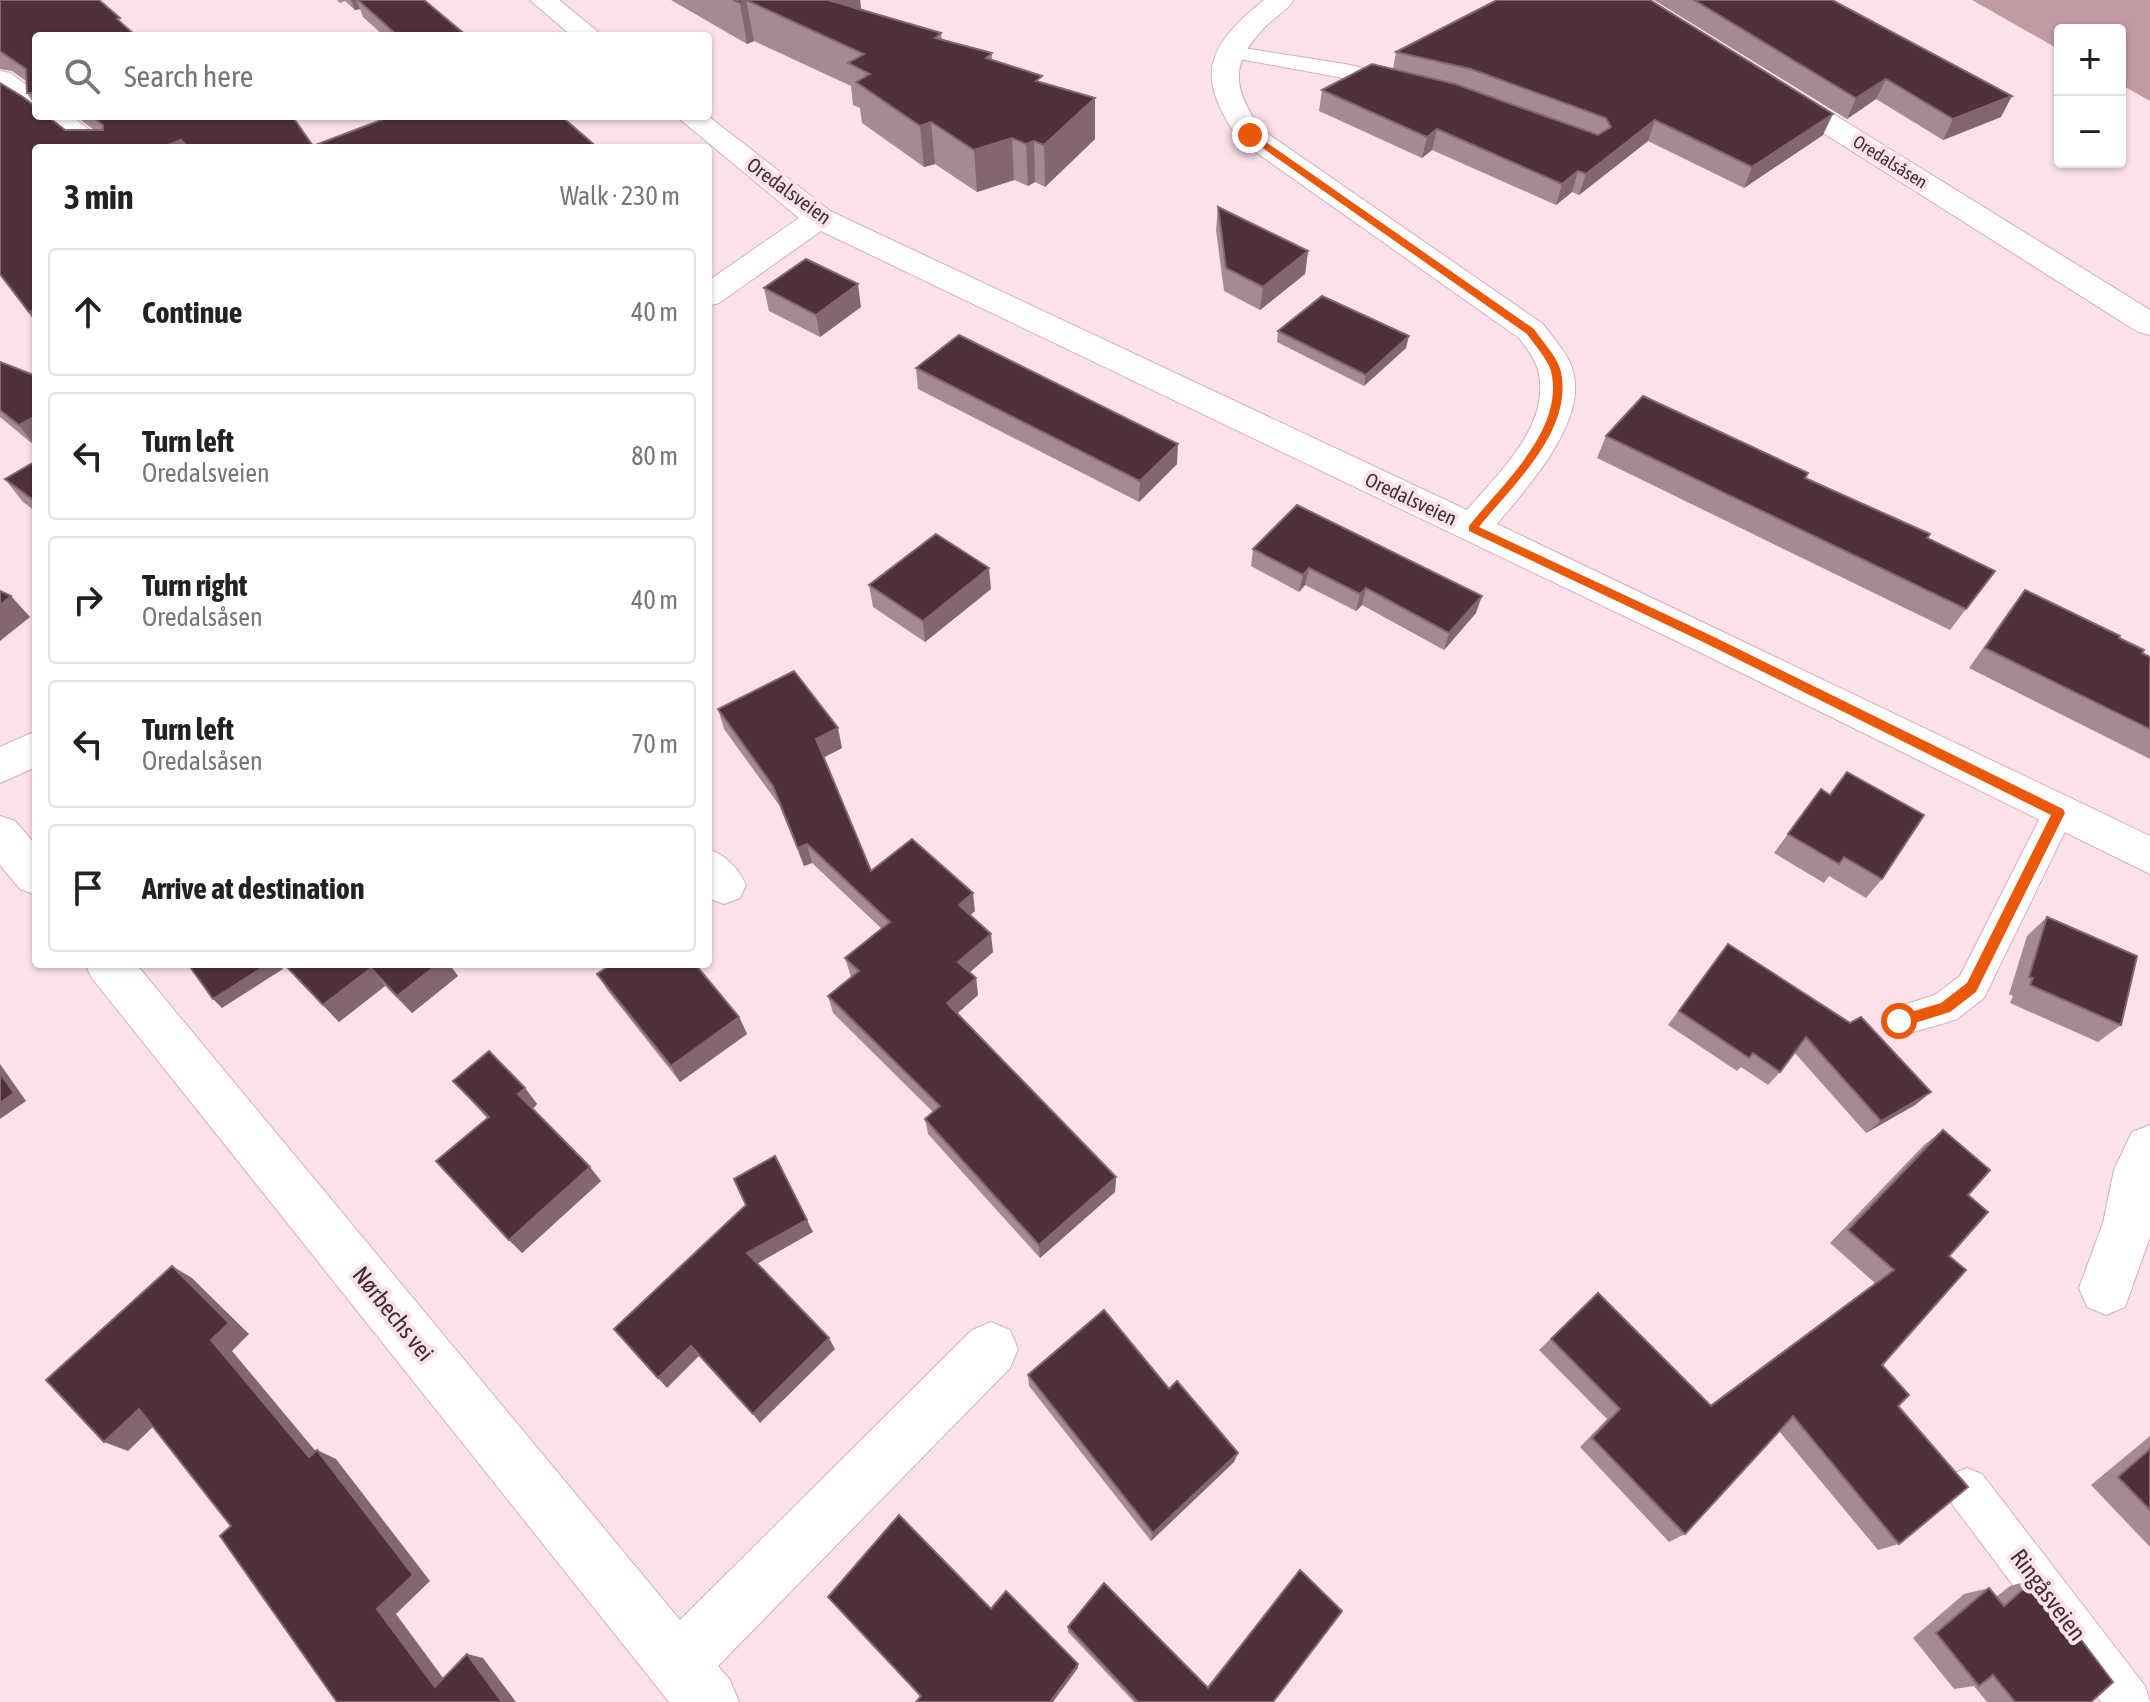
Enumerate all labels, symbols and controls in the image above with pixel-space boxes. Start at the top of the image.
map controls [2054,24,2126,168]
button: + [2054,24,2126,96]
search box [32,32,712,120]
icon: search [60,54,104,98]
text: Search here [124,59,253,93]
button: − [2054,96,2126,168]
route end [1232,117,1268,153]
street label: Oredalsåsen [1849,131,1931,193]
street label: Oredalsveien [743,152,836,229]
text: 3 min [64,177,133,216]
text: Walk · 230 m [560,181,680,211]
icon: ahead [66,290,110,334]
text: Continue [142,295,242,329]
text: 40 m [631,297,678,327]
text: Turn left [142,424,234,458]
icon: left [66,434,110,478]
text: 80 m [631,441,678,471]
text: Oredalsveien [142,458,270,488]
street label: Oredalsveien [1362,467,1461,530]
text: Turn right [142,568,248,602]
icon: right [66,578,110,622]
text: 40 m [631,585,678,615]
text: Oredalsåsen [142,602,263,632]
text: Turn left [142,712,234,746]
icon: left [66,722,110,766]
text: 70 m [631,729,678,759]
text: Oredalsåsen [142,746,263,776]
icon: arrive [66,866,110,910]
text: Arrive at destination [142,871,364,905]
route start [1881,1003,1917,1039]
street label: Nørbechs vei [347,1261,439,1366]
street label: Ringåsveien [2005,1544,2091,1646]

